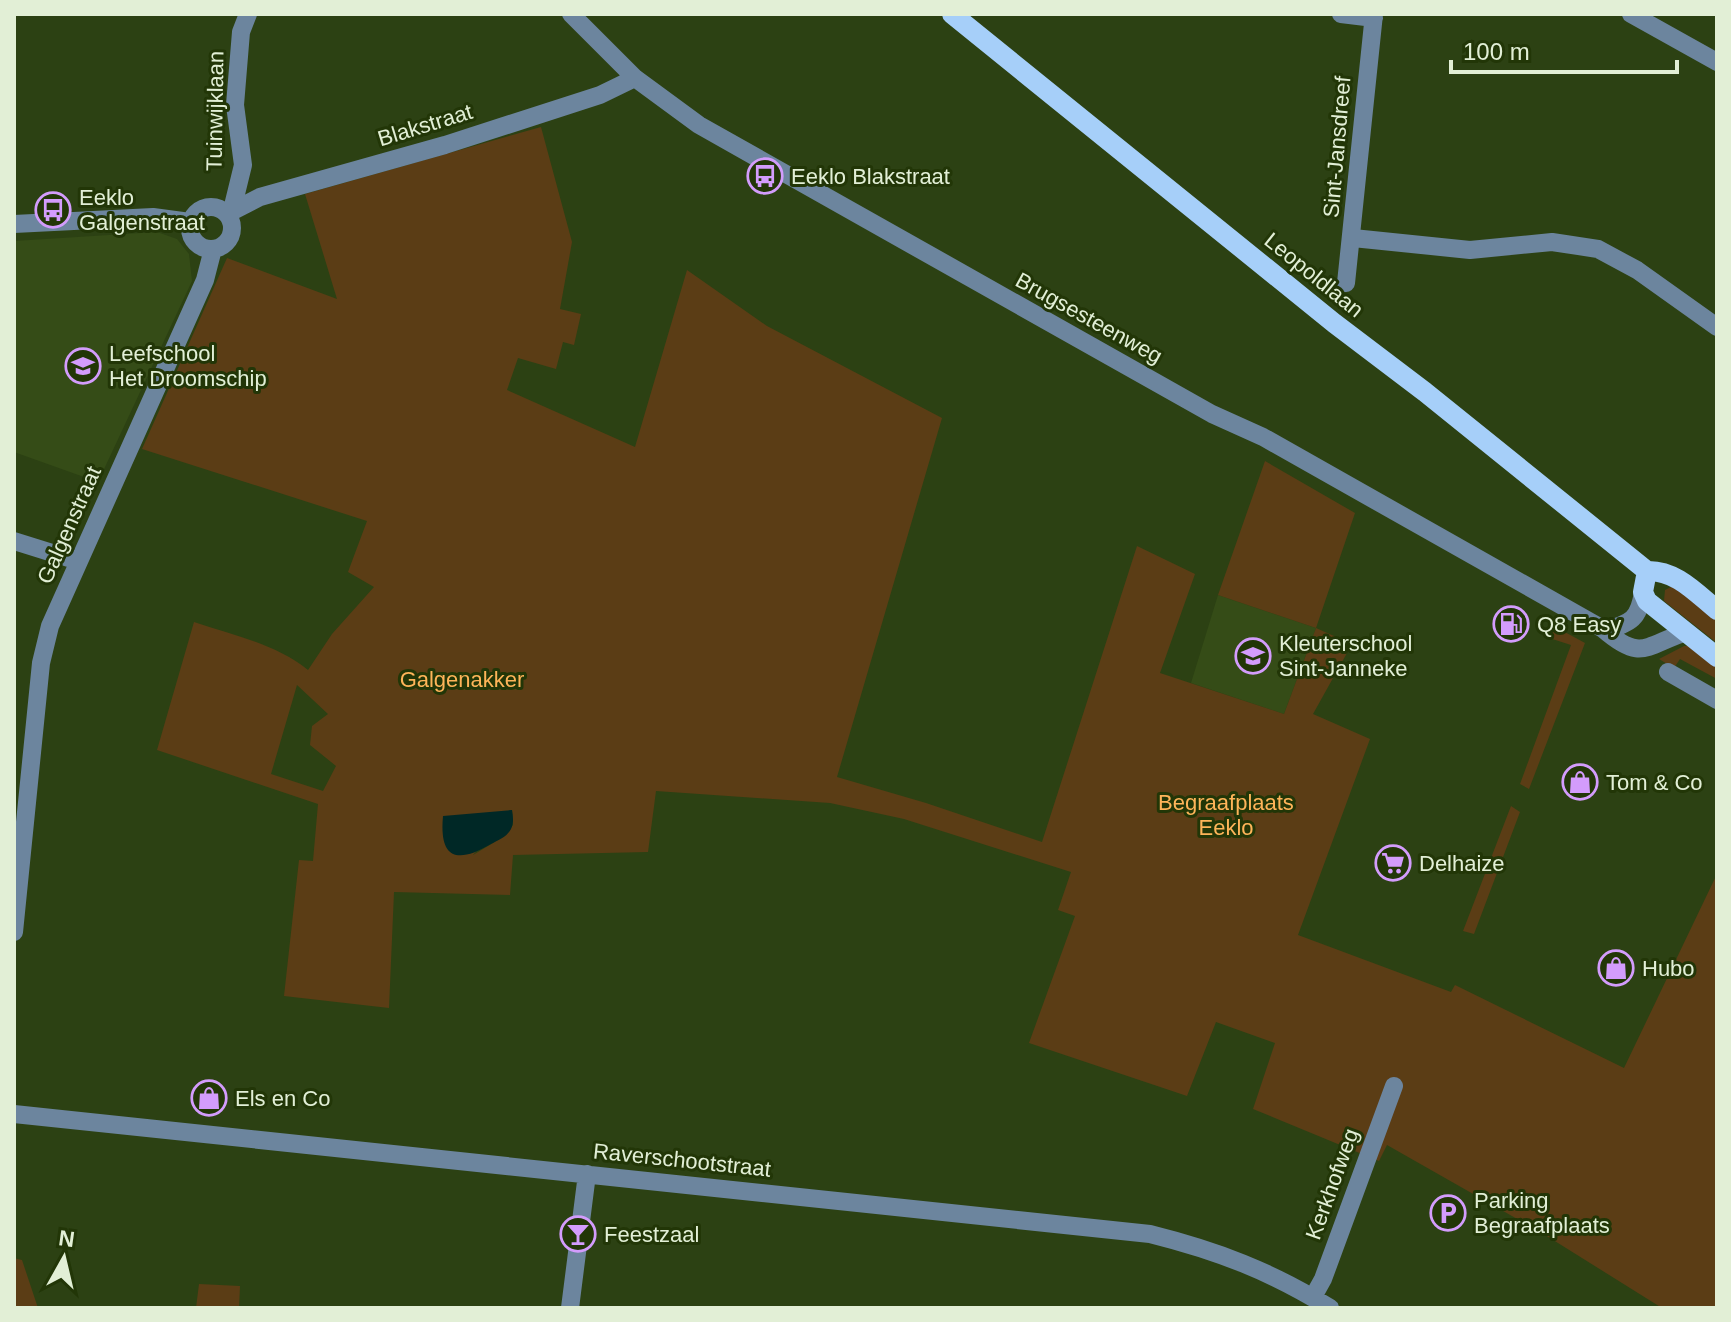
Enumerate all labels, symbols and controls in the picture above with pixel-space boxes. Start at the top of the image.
scale bar [1451,24,1677,74]
text: 100 m [1463,38,1530,65]
street label: Tuinwijklaan [201,51,229,171]
street label: Sint-Jansdreef [1318,74,1356,219]
street label: Blakstraat [375,99,475,151]
bus stop icon: Eeklo Blakstraat [746,157,784,195]
place label: Eeklo Blakstraat [791,164,950,189]
place label: Eeklo Galgenstraat [79,185,205,235]
bus stop icon: Eeklo Galgenstraat [34,191,72,229]
street label: Leopoldlaan [1260,228,1368,322]
street label: Brugsesteenweg [1011,267,1167,369]
place label: Leefschool Het Droomschip [109,341,267,391]
school or university icon: Leefschool Het Droomschip [64,347,102,385]
street label: Galgenstraat [32,462,106,588]
fuel station icon: Q8 Easy [1492,605,1530,643]
place label: Q8 Easy [1537,612,1621,637]
place label: Kleuterschool Sint-Janneke [1279,631,1412,681]
school or university icon: Kleuterschool Sint-Janneke [1234,637,1272,675]
park label: Galgenakker [400,667,524,692]
shop icon: Tom & Co [1561,763,1599,801]
place label: Tom & Co [1606,770,1703,795]
park label: Begraafplaats Eeklo [1158,790,1294,840]
supermarket icon: Delhaize [1374,844,1412,882]
place label: Delhaize [1419,851,1505,876]
shop icon: Hubo [1597,949,1635,987]
place label: Hubo [1642,956,1695,981]
shop icon: Els en Co [190,1079,228,1117]
place label: Els en Co [235,1086,330,1111]
street label: Kerkhofweg [1300,1125,1364,1243]
street label: Raverschootstraat [592,1138,772,1182]
place label: Parking Begraafplaats [1474,1188,1610,1238]
parking icon: Parking Begraafplaats [1429,1194,1467,1232]
bar icon: Feestzaal [559,1215,597,1253]
north arrow [24,1218,104,1298]
place label: Feestzaal [604,1222,699,1247]
text: N [57,1225,76,1252]

